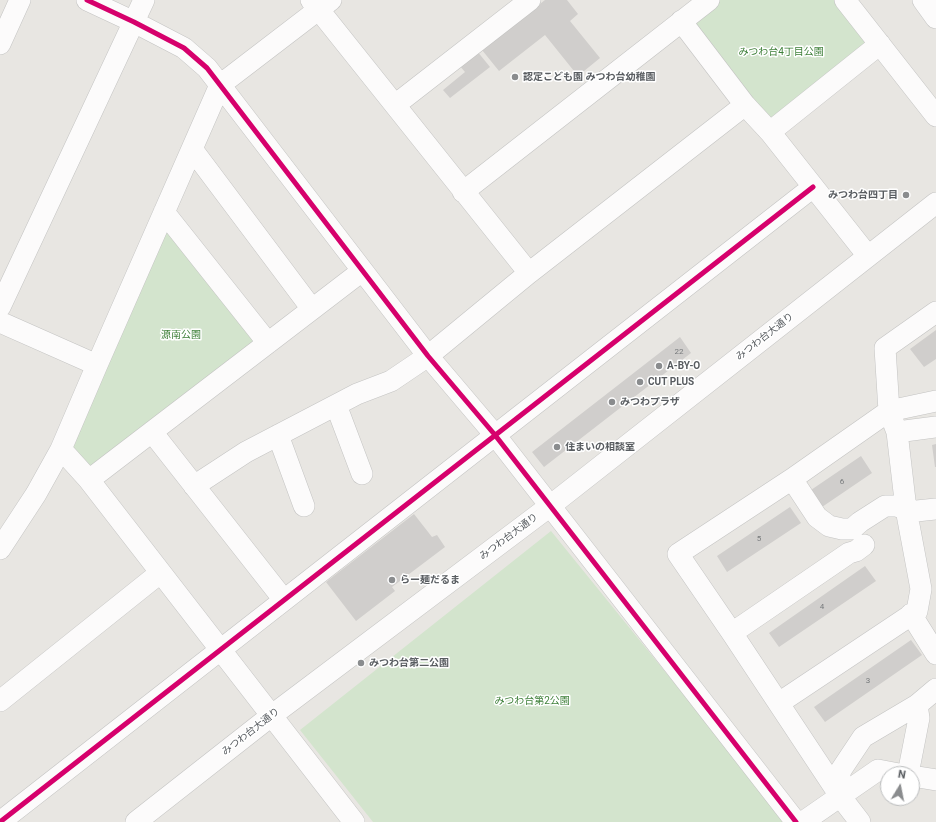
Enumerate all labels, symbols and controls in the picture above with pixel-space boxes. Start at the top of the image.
park label: みつわ台4丁目公園 [738,46,824,58]
place label: 認定こども園 みつわ台幼稚園 [523,71,655,83]
marker: 認定こども園 みつわ台幼稚園 [510,72,520,82]
place label: みつわ台四丁目 [828,189,898,201]
marker: みつわ台四丁目 [901,190,911,200]
street label: みつわ台大通り [734,311,796,363]
park label: 源南公園 [161,329,201,341]
house number: 22 [675,347,683,357]
place label: A-BY-O [667,360,700,372]
marker: A-BY-O [654,361,664,371]
place label: CUT PLUS [648,376,694,388]
marker: CUT PLUS [635,377,645,387]
place label: みつわプラザ [620,396,680,408]
marker: みつわプラザ [607,397,617,407]
place label: 住まいの相談室 [565,441,635,453]
marker: 住まいの相談室 [552,442,562,452]
house number: 6 [840,477,844,487]
street label: みつわ台大通り [477,511,541,563]
house number: 5 [757,534,761,544]
place label: らー麺だるま [400,574,460,586]
marker: らー麺だるま [387,575,397,585]
house number: 4 [820,602,824,612]
place label: みつわ台第二公園 [369,657,449,669]
marker: みつわ台第二公園 [356,658,366,668]
house number: 3 [866,676,870,686]
park label: みつわ台第2公園 [494,695,570,707]
street label: みつわ台大通り [220,706,282,758]
north arrow [880,766,920,806]
text: N [897,768,907,782]

